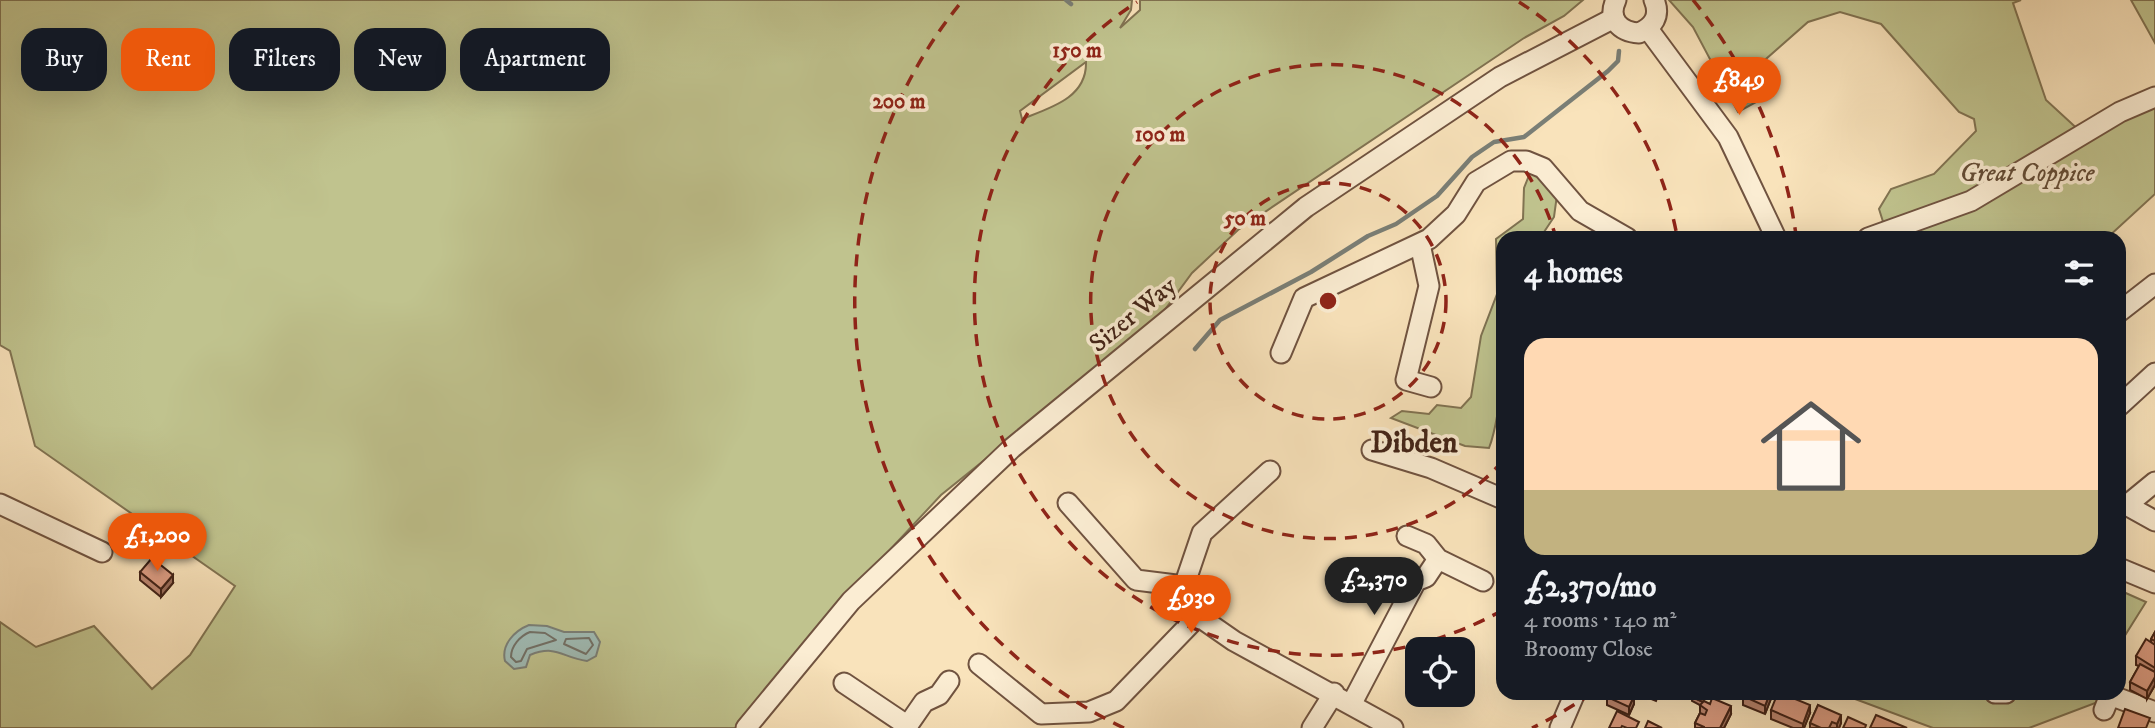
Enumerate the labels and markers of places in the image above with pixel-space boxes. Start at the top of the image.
pin: £849 [1698,58,1780,117]
centre of rings [1316,289,1340,313]
pin: £1,200 [100,514,214,573]
pin: £2,370 [1317,558,1431,617]
pin: £930 [1150,576,1232,635]

